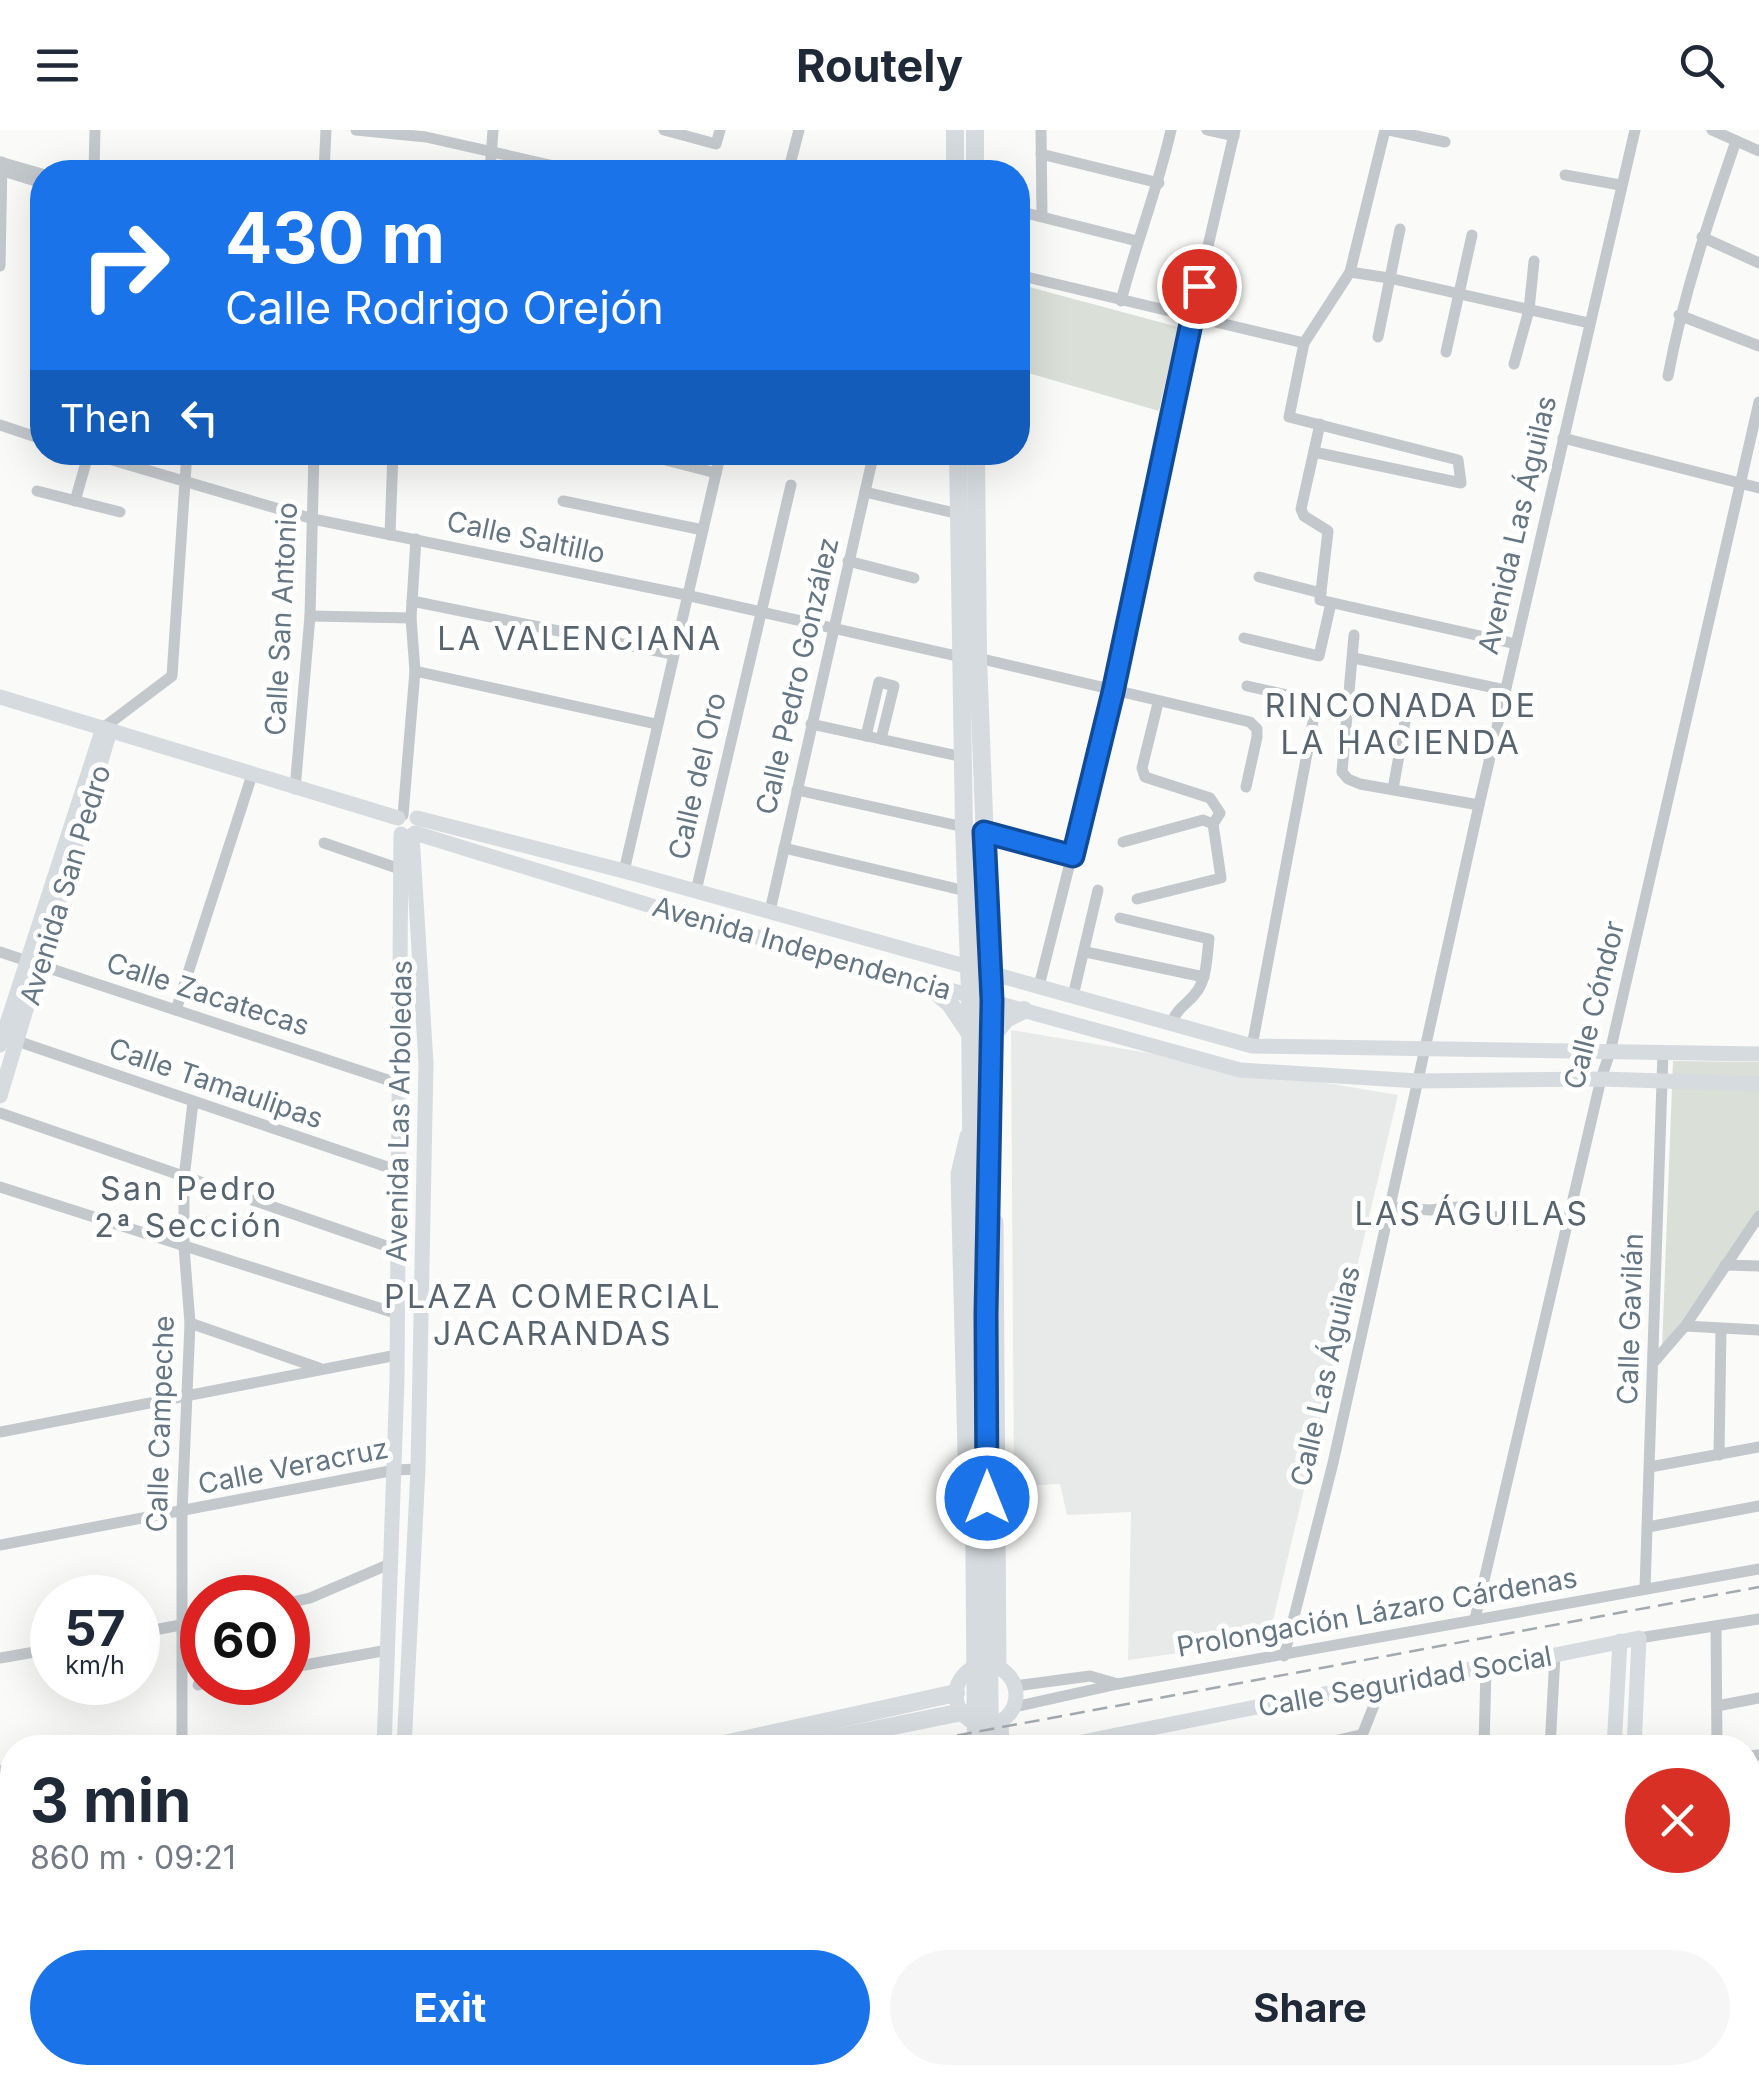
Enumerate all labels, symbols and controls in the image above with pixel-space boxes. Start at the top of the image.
icon: menu [30,38,85,93]
text: Routely [796,38,963,93]
icon: search [1674,38,1729,93]
text: 430 m [225,195,445,280]
icon: right [60,200,190,330]
pin [1157,244,1242,329]
icon: arrive [1172,259,1227,314]
text: Calle Rodrigo Orejón [225,280,664,335]
icon: left [172,390,227,445]
street label: Avenida Las Águilas [1470,392,1563,658]
text: Then [60,395,152,441]
street label: Calle San Antonio [258,501,304,737]
street label: Calle Saltillo [444,504,608,570]
street label: Calle Pedro González [749,534,845,818]
district label: LA VALENCIANA [437,619,723,658]
district label: RINCONADA DE LA HACIENDA [1265,686,1537,762]
street label: Calle del Oro [661,689,733,863]
street label: Avenida San Pedro [12,761,118,1009]
street label: Avenida Independencia [649,889,955,1007]
street label: Calle Cóndor [1557,917,1631,1093]
street label: Calle Zacatecas [102,945,314,1043]
street label: Avenida Las Arboledas [379,960,419,1262]
street label: Calle Tamaulipas [105,1030,327,1136]
district label: San Pedro 2ª Sección [94,1169,284,1245]
district label: LAS ÁGUILAS [1354,1194,1590,1233]
street label: Calle Gavilán [1610,1233,1650,1405]
street label: Calle Las Águilas [1282,1262,1367,1490]
district label: PLAZA COMERCIAL JACARANDAS [384,1277,722,1353]
street label: Calle Campeche [139,1315,181,1533]
street label: Calle Veracruz [195,1431,391,1501]
position arrow [935,1446,1039,1550]
street label: Prolongación Lázaro Cárdenas [1174,1560,1580,1664]
speed limit sign: 60 [180,1575,310,1705]
text: 57 [64,1598,126,1658]
street label: Calle Seguridad Social [1255,1638,1555,1724]
text: km/h [65,1650,125,1680]
text: 3 min [30,1764,191,1836]
button: close [1625,1768,1730,1873]
text: 860 m · 09:21 [30,1838,236,1877]
button: Exit [30,1950,870,2065]
button: Share [890,1950,1730,2065]

